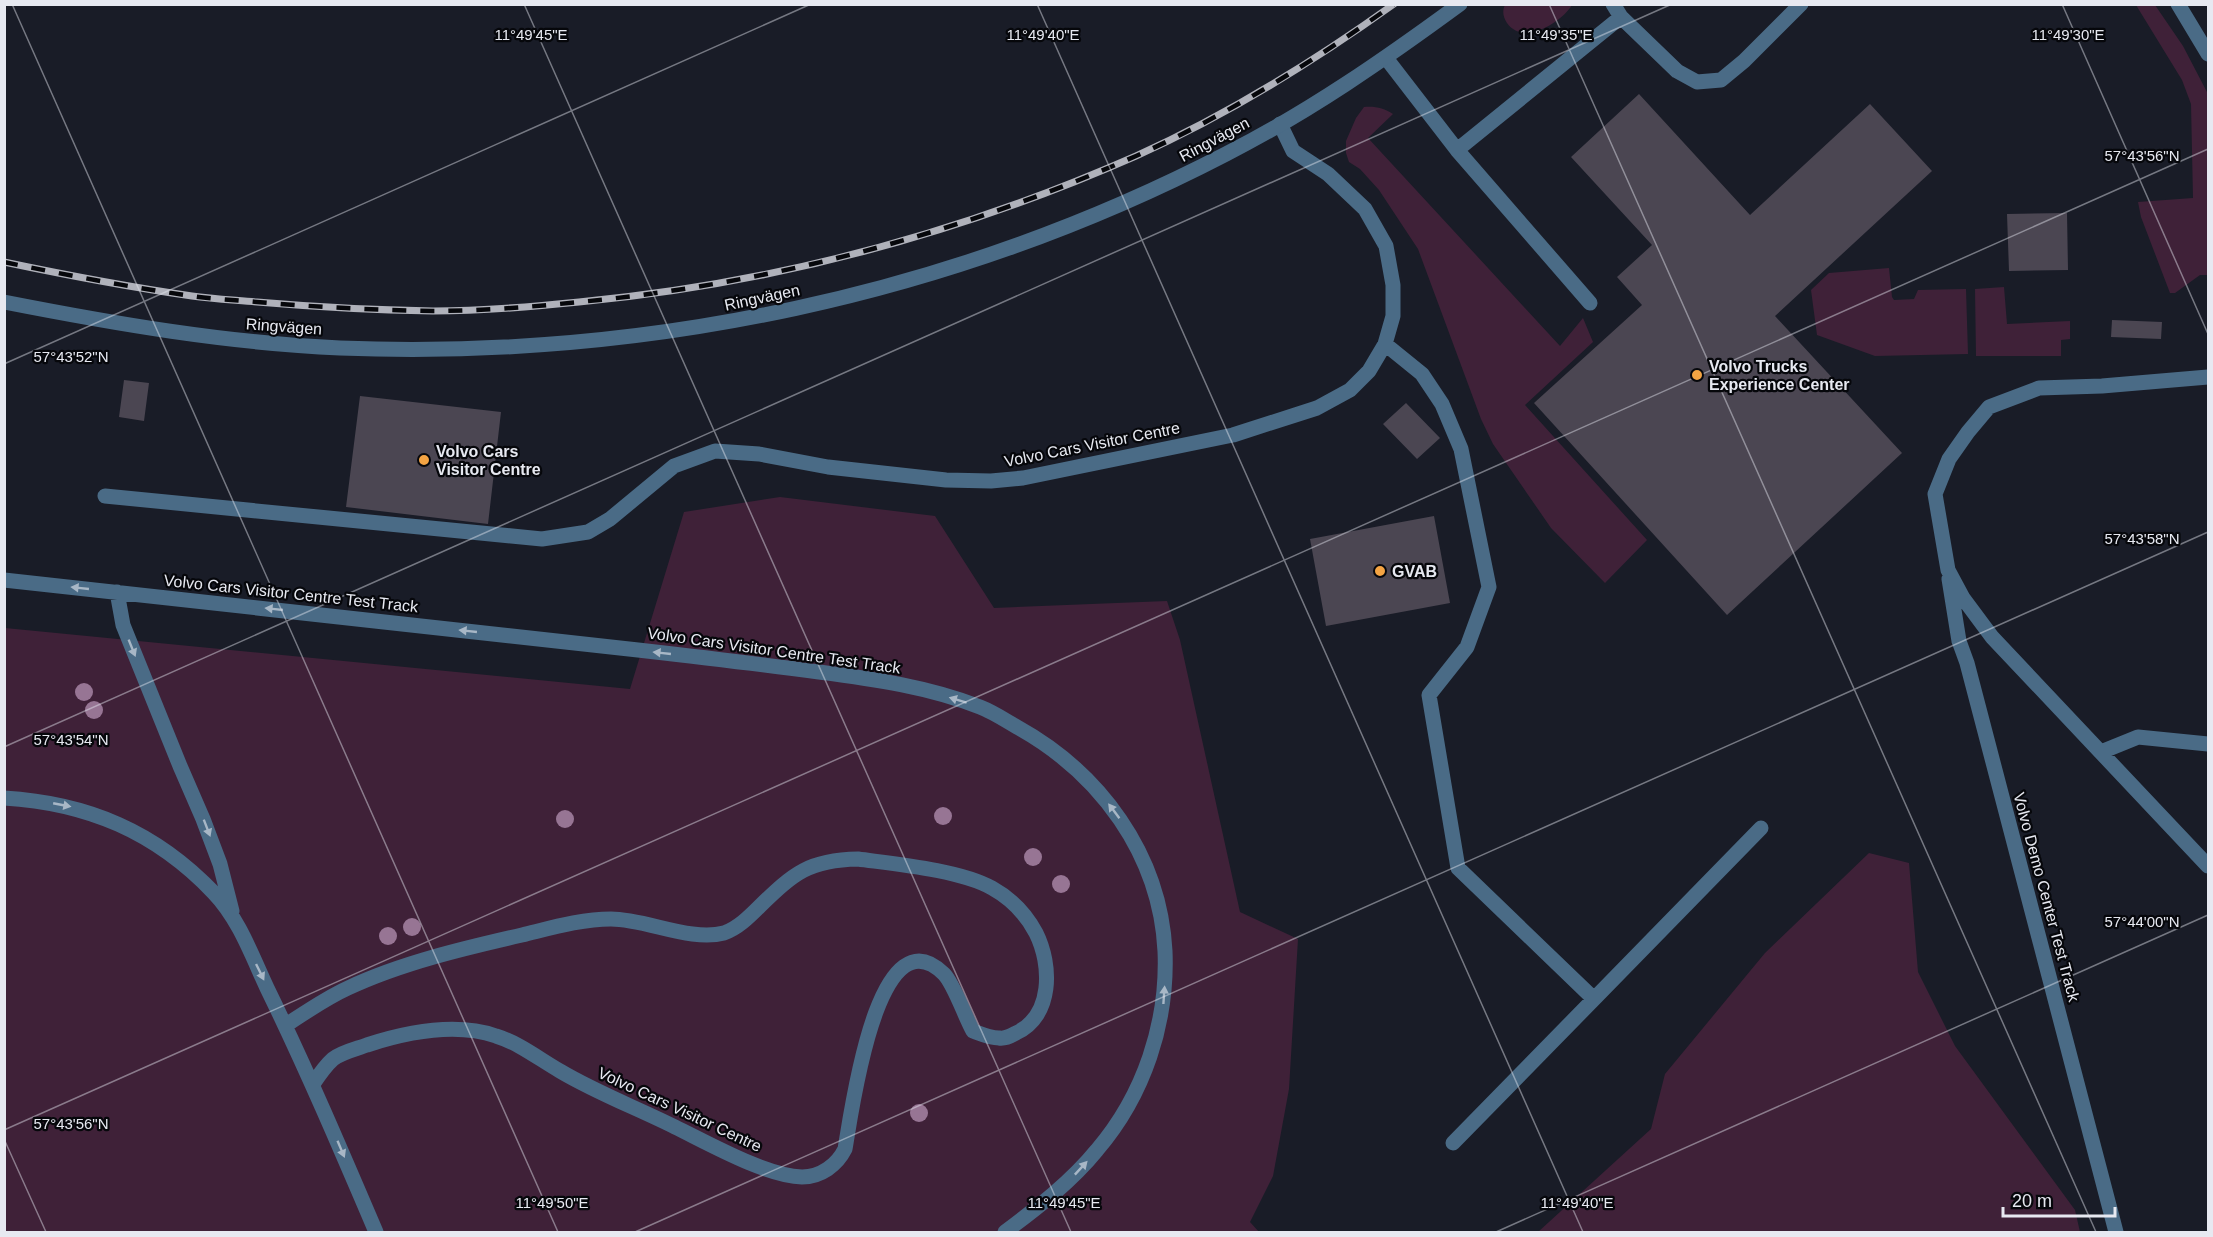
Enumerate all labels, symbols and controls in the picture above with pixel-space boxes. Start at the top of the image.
text: 11°49'45"E [494,26,568,43]
text: 11°49'40"E [1006,26,1080,43]
text: 11°49'35"E [1519,26,1593,43]
text: 11°49'30"E [2031,26,2105,43]
street label: Ringvägen [1176,114,1252,165]
text: 57°43'56"N [2104,147,2180,164]
street label: Ringvägen [723,281,801,314]
street label: Ringvägen [245,315,323,338]
text: 57°43'52"N [33,348,109,365]
place label: Volvo Trucks Experience Center [1709,358,1850,393]
marker: Volvo Trucks Experience Center [1690,368,1704,382]
street label: Volvo Cars Visitor Centre [1003,419,1181,470]
place label: Volvo Cars Visitor Centre [436,443,541,478]
marker: Volvo Cars Visitor Centre [417,453,431,467]
text: 57°43'58"N [2104,530,2180,547]
place label: GVAB [1392,563,1437,580]
marker: GVAB [1373,564,1387,578]
street label: Volvo Cars Visitor Centre Test Track [163,572,420,615]
one-way arrow [71,583,90,593]
one-way arrow [265,604,284,614]
street label: Volvo Cars Visitor Centre Test Track [646,624,903,677]
one-way arrow [458,626,477,636]
one-way arrow [128,639,137,657]
one-way arrow [652,648,671,658]
one-way arrow [949,695,967,704]
text: 57°43'54"N [33,731,109,748]
street label: Volvo Demo Center Test Track [2010,791,2083,1005]
one-way arrow [53,801,72,810]
one-way arrow [1109,804,1121,819]
one-way arrow [202,819,212,837]
text: 57°44'00"N [2104,913,2180,930]
one-way arrow [255,964,264,981]
one-way arrow [1160,986,1169,1005]
street label: Volvo Cars Visitor Centre [595,1064,764,1155]
text: 57°43'56"N [33,1115,109,1132]
one-way arrow [336,1141,346,1159]
one-way arrow [1074,1160,1088,1175]
scale bar [2003,1180,2116,1218]
text: 20 m [2012,1191,2052,1211]
text: 11°49'50"E [515,1194,589,1211]
text: 11°49'45"E [1027,1194,1101,1211]
text: 11°49'40"E [1540,1194,1614,1211]

